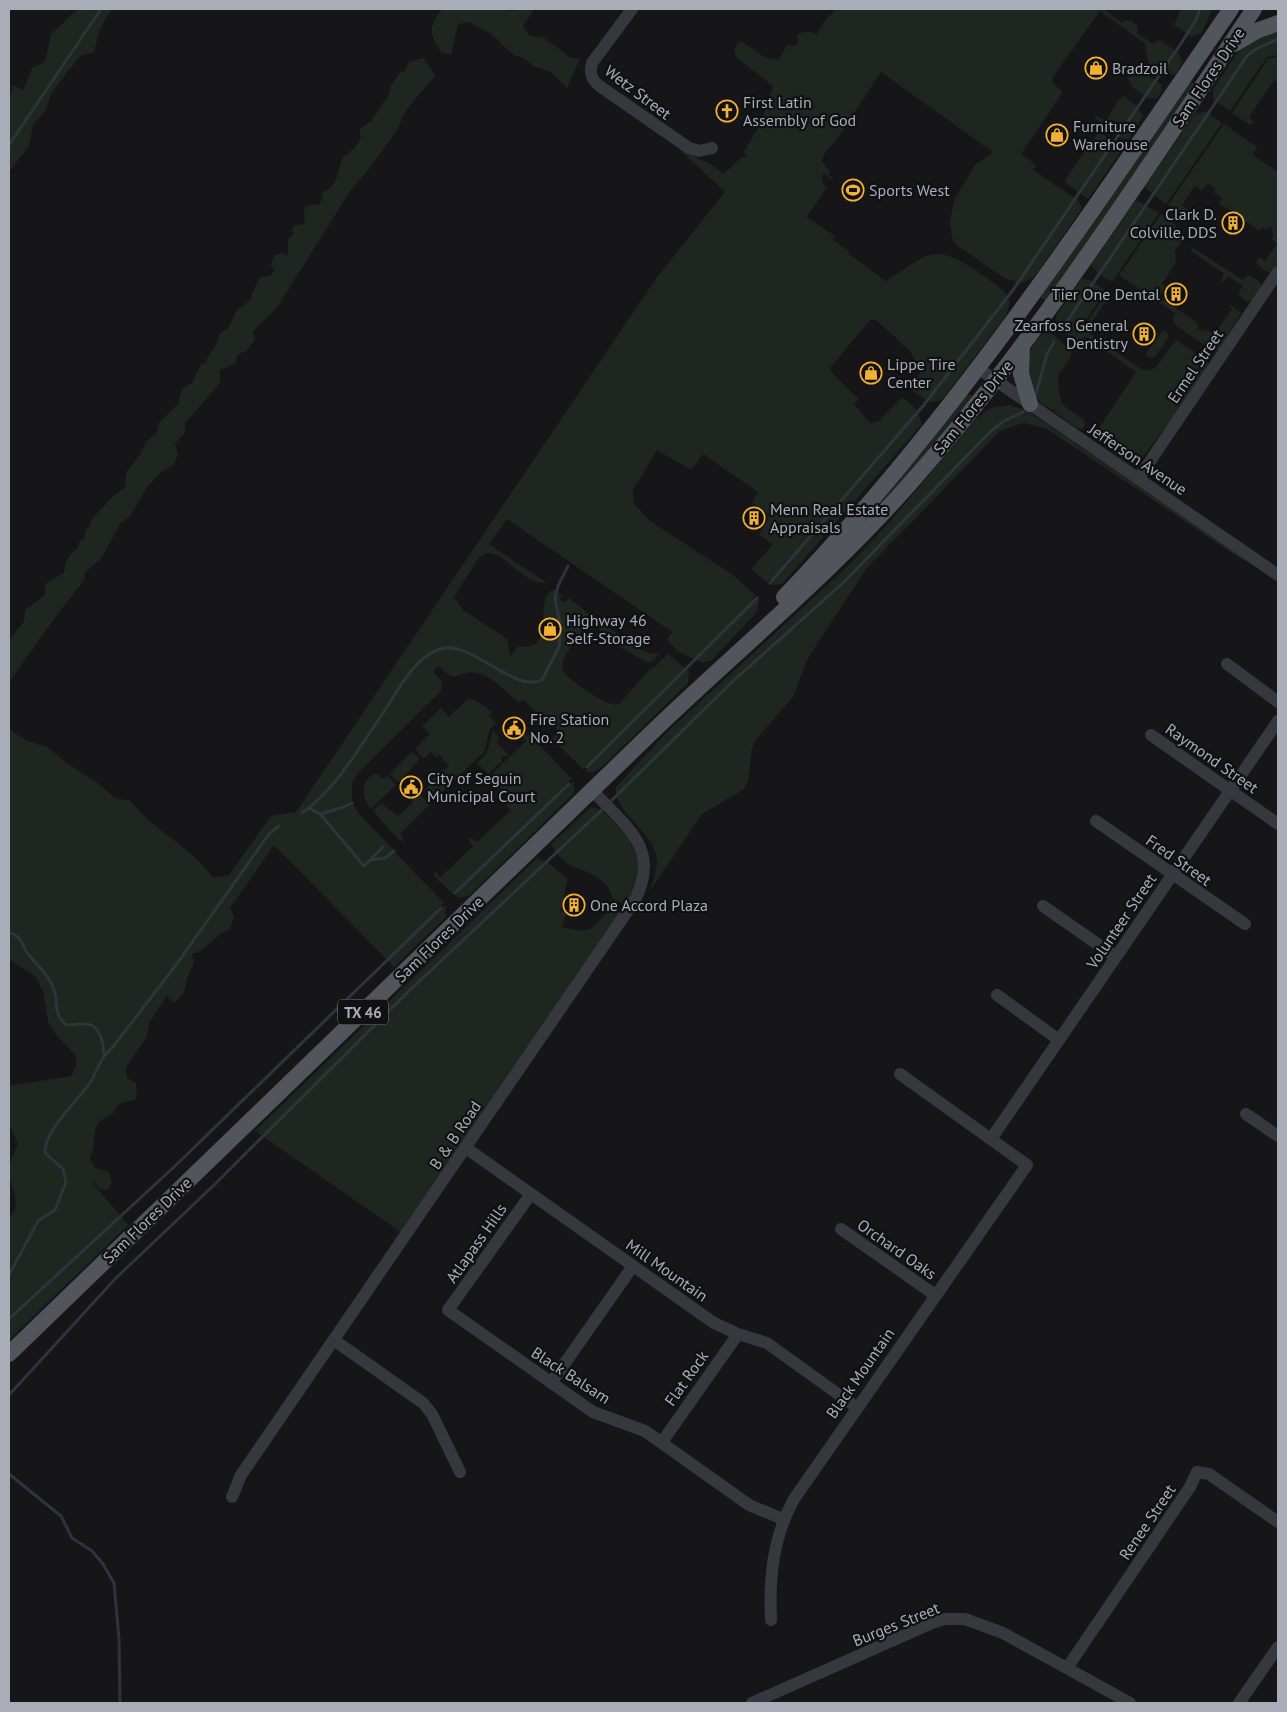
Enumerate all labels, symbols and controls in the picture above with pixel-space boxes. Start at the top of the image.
street label: Sam Flores Drive [1167,23,1249,131]
shop icon: Bradzoil [1084,56,1108,80]
place label: Bradzoil [1112,58,1168,78]
street label: Wetz Street [601,61,676,124]
place label: First Latin Assembly of God [743,92,856,130]
church icon: First Latin Assembly of God [715,99,739,123]
place label: Furniture Warehouse [1073,116,1148,154]
shop icon: Furniture Warehouse [1045,123,1069,147]
sports icon: Sports West [841,178,865,202]
place label: Sports West [869,180,950,200]
place label: Clark D. Colville, DDS [1130,204,1217,242]
building icon: Clark D. Colville, DDS [1221,211,1245,235]
building icon: Tier One Dental [1164,282,1188,306]
place label: Tier One Dental [1052,284,1160,304]
place label: Zearfoss General Dentistry [1014,315,1129,353]
building icon: Zearfoss General Dentistry [1132,322,1156,346]
street label: Ermel Street [1163,325,1227,407]
place label: Lippe Tire Center [887,354,956,392]
street label: Sam Flores Drive [929,356,1017,458]
shop icon: Lippe Tire Center [859,361,883,385]
street label: Jefferson Avenue [1084,418,1191,499]
place label: Menn Real Estate Appraisals [770,499,888,537]
building icon: Menn Real Estate Appraisals [742,506,766,530]
place label: Highway 46 Self-Storage [566,610,651,648]
shop icon: Highway 46 Self-Storage [538,617,562,641]
place label: Fire Station No. 2 [530,709,609,747]
public building icon: Fire Station No. 2 [502,716,526,740]
street label: Raymond Street [1162,719,1263,798]
place label: City of Seguin Municipal Court [427,768,536,806]
public building icon: City of Seguin Municipal Court [399,775,423,799]
street label: Fred Street [1142,830,1216,890]
street label: Volunteer Street [1081,869,1161,973]
street label: Sam Flores Drive [390,892,488,986]
building icon: One Accord Plaza [562,893,586,917]
place label: One Accord Plaza [590,895,708,915]
road number: TX 46 [338,1000,388,1024]
street label: B & B Road [425,1097,485,1173]
street label: Sam Flores Drive [98,1173,196,1267]
street label: Atlapass Hills [441,1199,511,1287]
street label: Orchard Oaks [854,1214,941,1284]
street label: Mill Mountain [622,1234,712,1306]
street label: Black Mountain [822,1324,898,1422]
street label: Black Balsam [528,1342,614,1408]
street label: Flat Rock [660,1346,712,1409]
street label: Renee Street [1114,1480,1180,1564]
street label: Burges Street [850,1597,943,1651]

